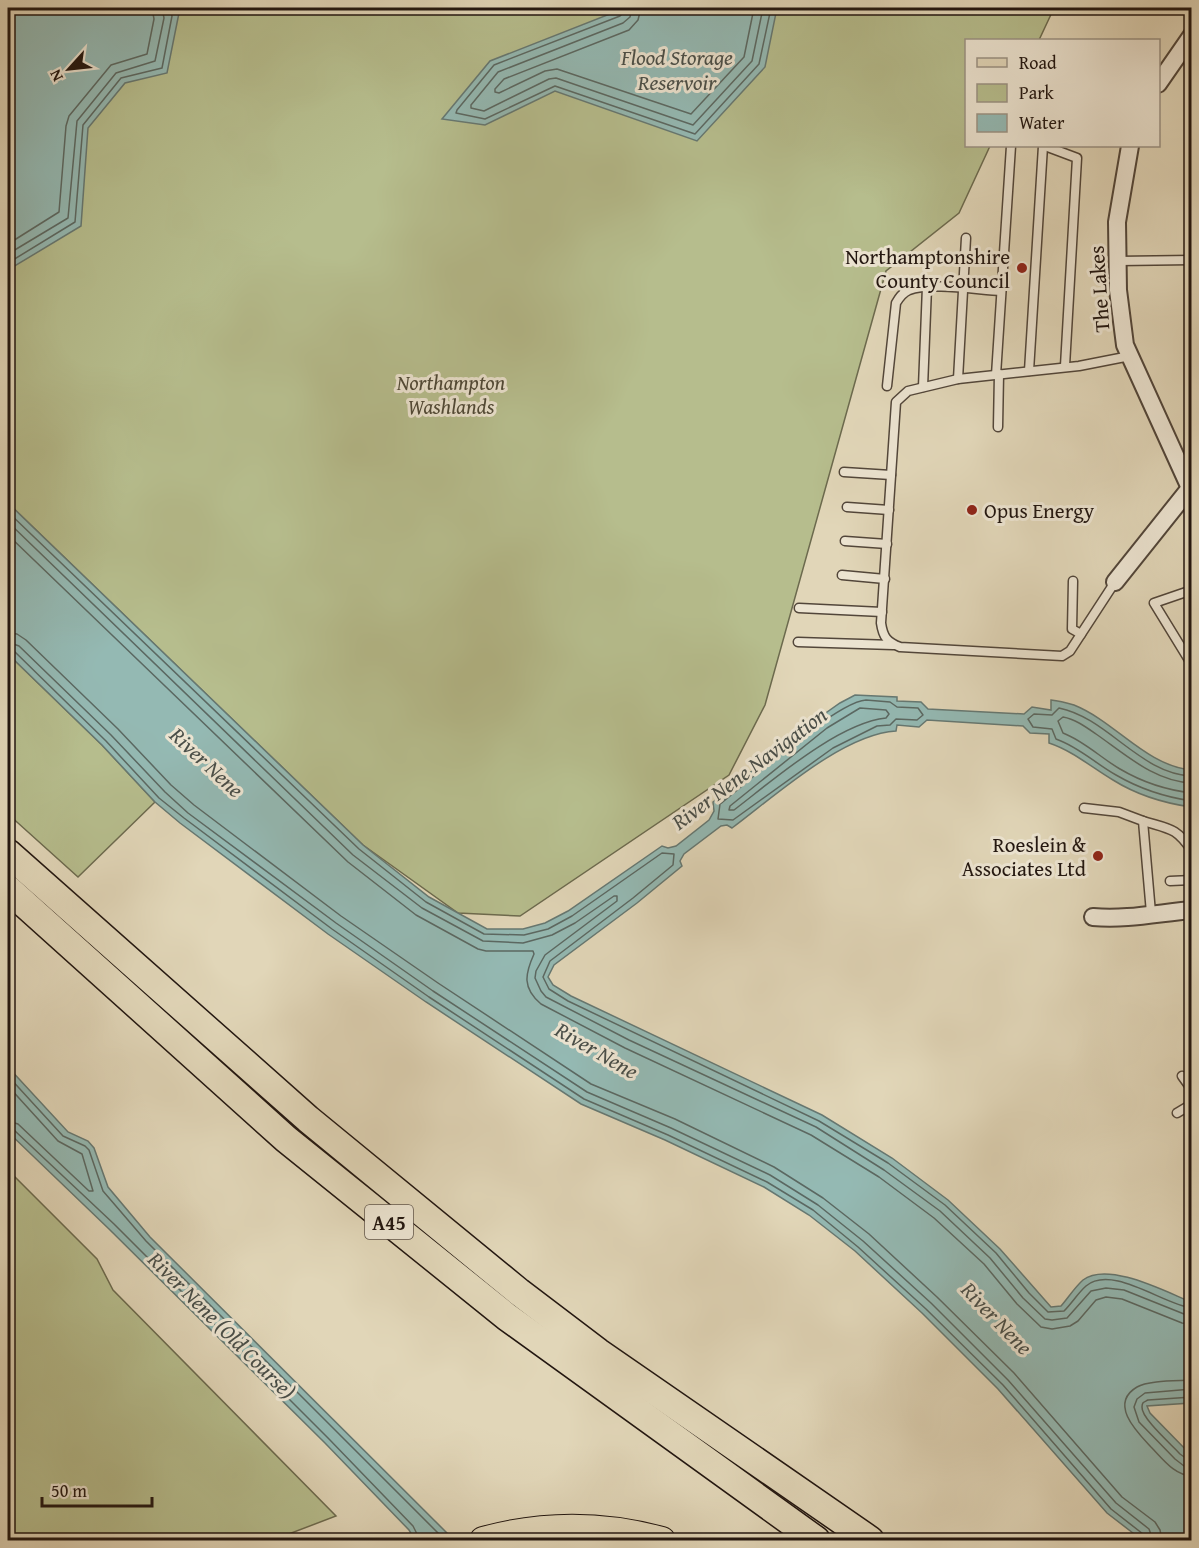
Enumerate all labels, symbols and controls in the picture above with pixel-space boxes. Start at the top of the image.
north arrow [39,39,99,99]
legend [965,39,1160,147]
water label: Flood Storage Reservoir [620,41,733,98]
text: Road [1019,49,1057,76]
text: N [42,65,69,86]
text: Park [1019,79,1055,106]
text: Water [1019,109,1065,136]
place label: Northamptonshire County Council [845,241,1010,296]
street label: The Lakes [1081,245,1117,333]
marker: Northamptonshire County Council [1015,261,1029,275]
park label: Northampton Washlands [396,367,506,422]
place label: Opus Energy [984,495,1095,526]
marker: Opus Energy [965,503,979,517]
water label: River Nene Navigation [664,699,834,838]
water label: River Nene [162,719,251,805]
place label: Roeslein & Associates Ltd [962,829,1087,884]
marker: Roeslein & Associates Ltd [1091,849,1105,863]
water label: River Nene [549,1013,645,1087]
road number: A45 [365,1205,413,1239]
water label: River Nene (Old Course) [140,1243,303,1406]
water label: River Nene [953,1273,1040,1362]
scale bar [42,1470,152,1508]
text: 50 m [51,1477,87,1504]

